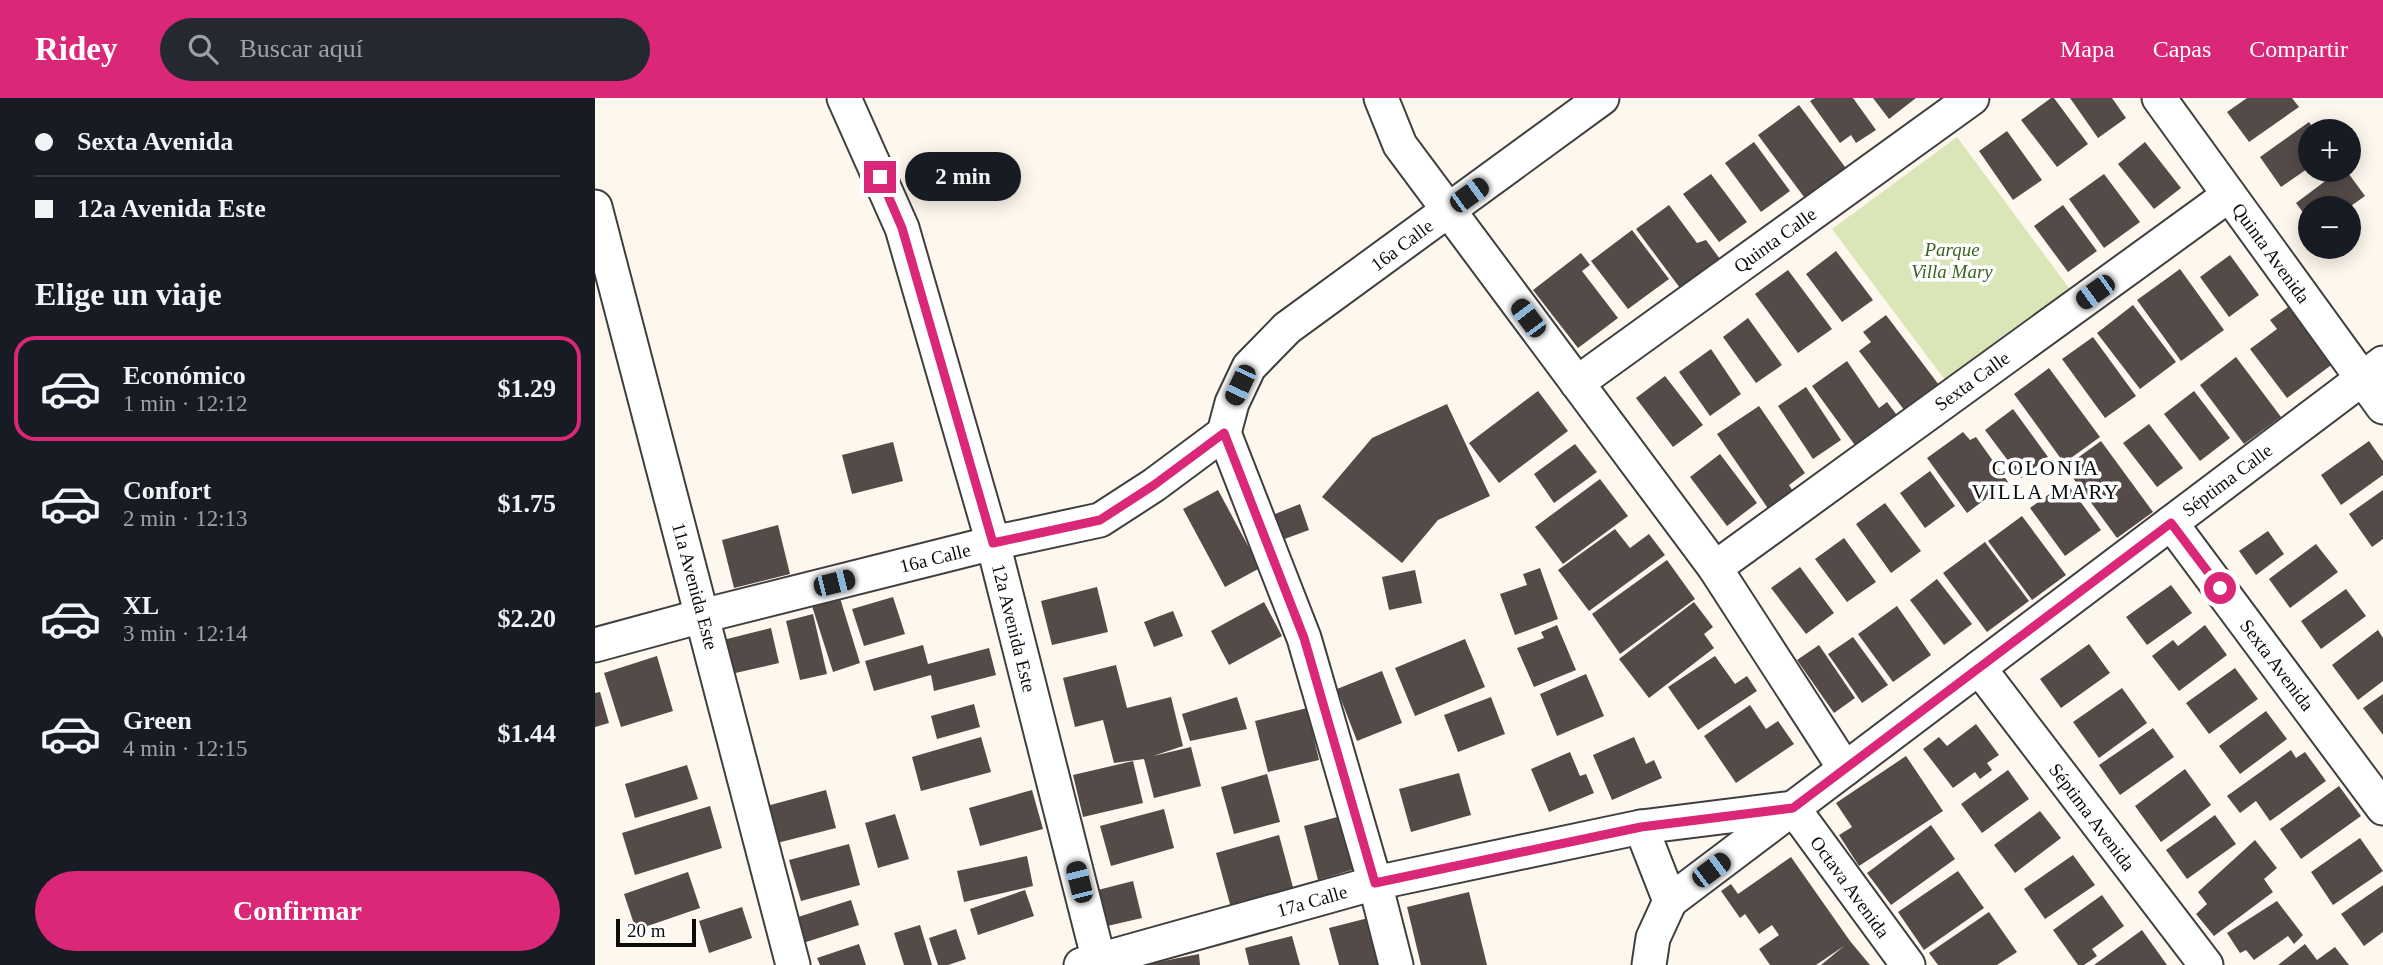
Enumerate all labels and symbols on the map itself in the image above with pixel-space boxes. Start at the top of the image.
callout: 2 min [905,153,1020,202]
route end [864,161,896,193]
car [1446,174,1493,216]
street label: Quinta Avenida [2228,199,2315,308]
street label: Quinta Calle [1730,203,1820,277]
street label: 16a Calle [1367,215,1437,275]
park label: Parque Villa Mary [1911,239,1993,282]
car [2072,271,2119,313]
car [1507,295,1550,341]
street label: Sexta Calle [1931,347,2013,415]
car [1222,362,1259,408]
street label: Séptima Calle [2178,439,2276,521]
district label: COLONIA VILLA MARY [1972,456,2120,504]
street label: 11a Avenida Este [668,520,722,652]
street label: 16a Calle [897,539,973,577]
street label: 12a Avenida Este [988,562,1040,694]
car [812,568,857,598]
route start [2204,572,2236,604]
street label: Sexta Avenida [2236,615,2318,715]
street label: Séptima Avenida [2045,759,2140,875]
street label: Octava Avenida [1806,832,1894,942]
car [1688,849,1735,891]
car [1064,859,1095,905]
street label: 17a Calle [1274,881,1350,921]
scale bar [616,916,697,948]

